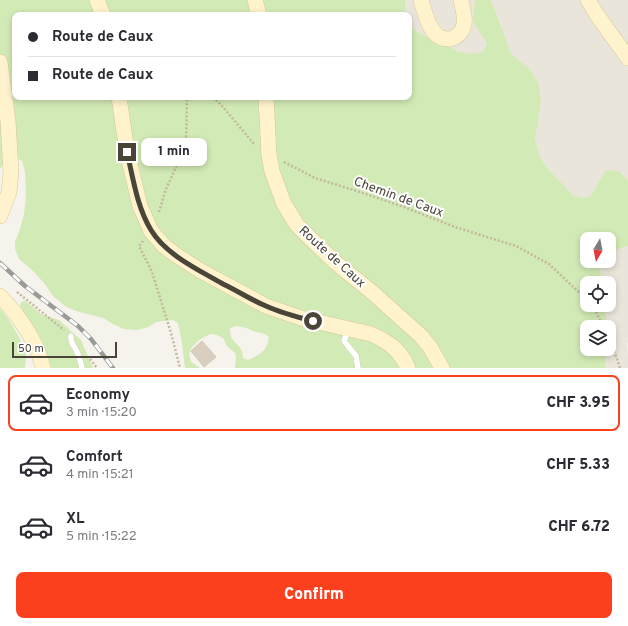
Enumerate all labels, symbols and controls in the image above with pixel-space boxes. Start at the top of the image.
text: Route de Caux [52,28,153,47]
text: Route de Caux [52,66,153,85]
callout: 1 min [141,138,207,166]
route end [118,143,136,161]
text: 1 min [158,144,190,160]
street label: Chemin de Caux [351,174,446,222]
street label: Route de Caux [295,223,369,292]
north arrow [580,232,616,268]
map controls [580,232,616,356]
button: locate [580,276,616,312]
route start [304,312,322,330]
button: layers [580,320,616,356]
scale bar [12,340,117,359]
text: 50 m [18,342,44,356]
icon: car [18,385,54,421]
text: Economy [66,386,130,405]
text: CHF 3.95 [546,394,610,413]
text: 3 min · 15:20 [66,405,137,421]
icon: car [18,447,54,483]
text: Comfort [66,448,123,467]
text: CHF 5.33 [546,456,610,475]
text: 4 min · 15:21 [66,467,134,483]
icon: car [18,509,54,545]
text: XL [66,510,84,529]
text: CHF 6.72 [548,518,610,537]
text: 5 min · 15:22 [66,529,137,545]
button: Confirm [16,572,612,618]

